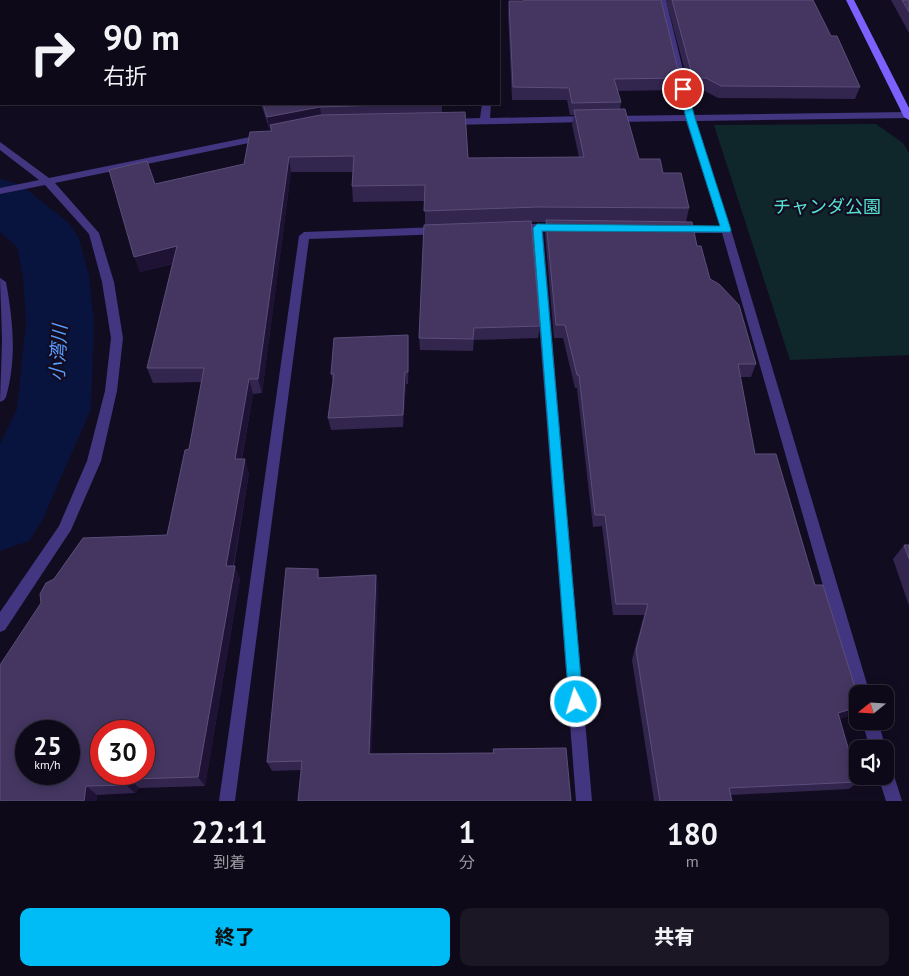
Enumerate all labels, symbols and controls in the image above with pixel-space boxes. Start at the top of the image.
text: 90 m [103,14,180,60]
icon: right [20,20,85,85]
text: 右折 [103,62,147,90]
pin [662,68,704,110]
icon: arrive [669,75,697,103]
park label: チャンダ公園 [773,195,881,218]
water label: 小湾川 [45,322,72,382]
position arrow [549,675,601,727]
north arrow [849,685,894,730]
map controls [849,685,894,785]
speed limit sign: 30 [90,720,155,785]
text: 25 [33,730,62,762]
button: sound [849,740,894,785]
text: km/h [34,757,61,772]
text: 22:11 [191,812,267,851]
text: 1 [459,812,476,851]
text: 180 [667,814,718,853]
text: m [686,851,699,871]
text: 到着 [213,852,245,872]
text: 分 [459,852,475,872]
button: 終了 [20,908,450,966]
button: 共有 [460,908,889,966]

